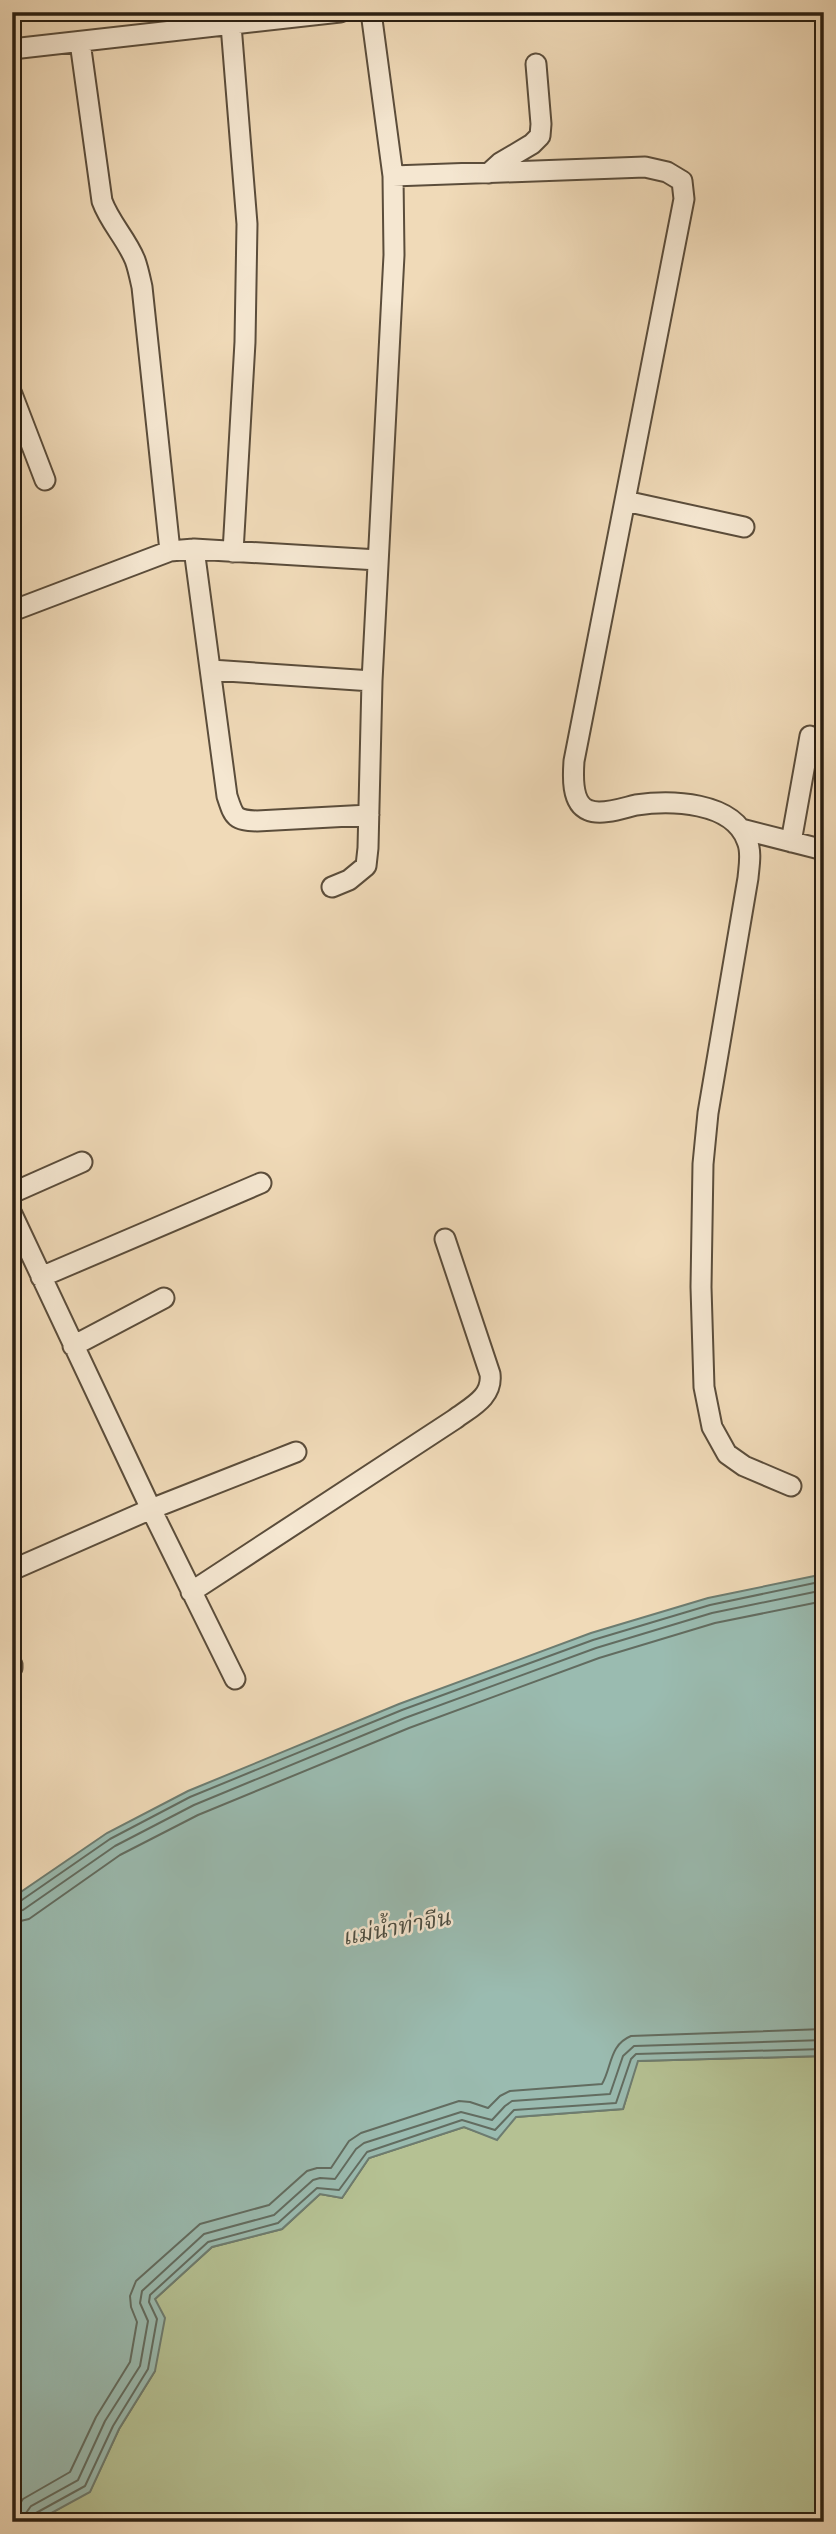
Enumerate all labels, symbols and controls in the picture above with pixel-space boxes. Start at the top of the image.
water label: แม่น้ำท่าจีน [339,1900,454,1952]

